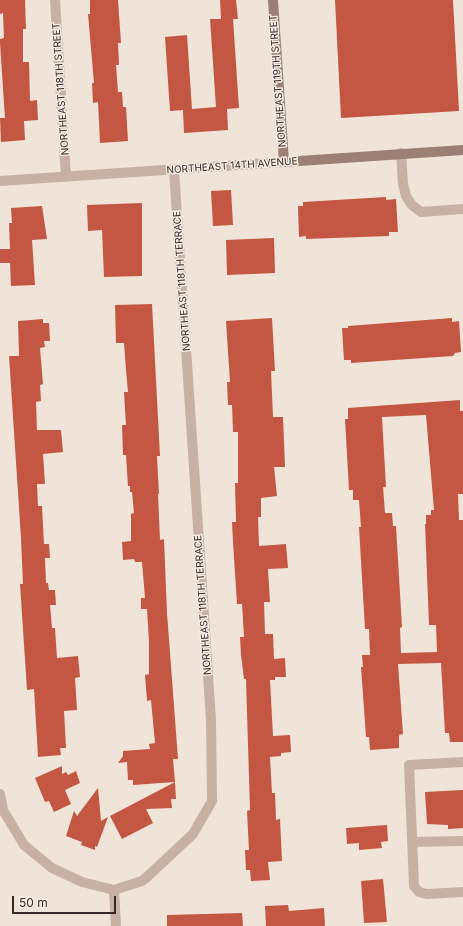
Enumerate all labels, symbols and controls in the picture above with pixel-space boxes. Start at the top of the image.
street label: NORTHEAST 119TH STREET [267,14,289,148]
street label: NORTHEAST 118TH STREET [50,22,72,156]
street label: NORTHEAST 14TH AVENUE [166,155,298,177]
street label: NORTHEAST 118TH TERRACE [171,211,193,351]
street label: NORTHEAST 118TH TERRACE [192,535,214,675]
scale bar [14,888,118,914]
text: 50 m [19,895,48,910]

